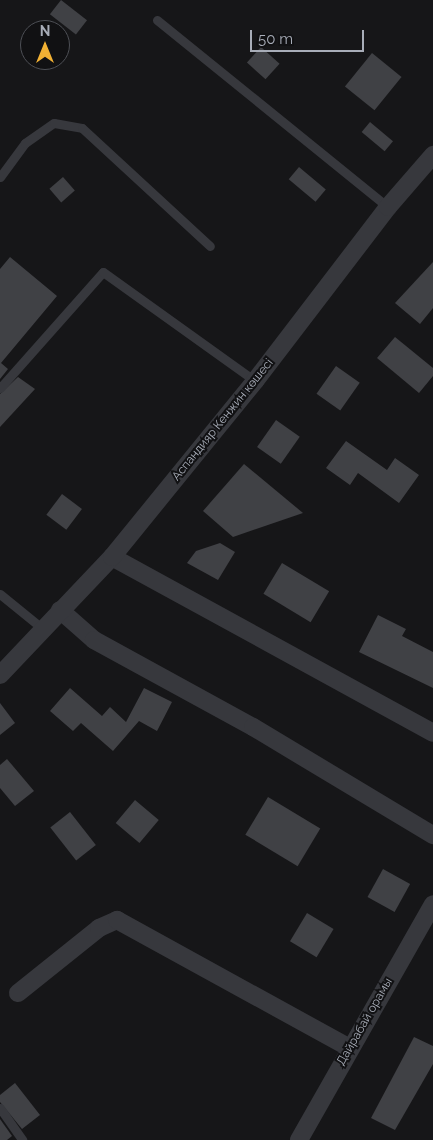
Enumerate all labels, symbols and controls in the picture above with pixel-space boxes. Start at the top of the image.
north arrow [20,20,70,70]
scale bar [253,20,367,52]
text: N [40,23,50,39]
text: 50 m [258,30,293,48]
street label: Аспандияр Кенжин көшесі [169,356,277,484]
street label: Дайрабай орамы [334,976,396,1068]

